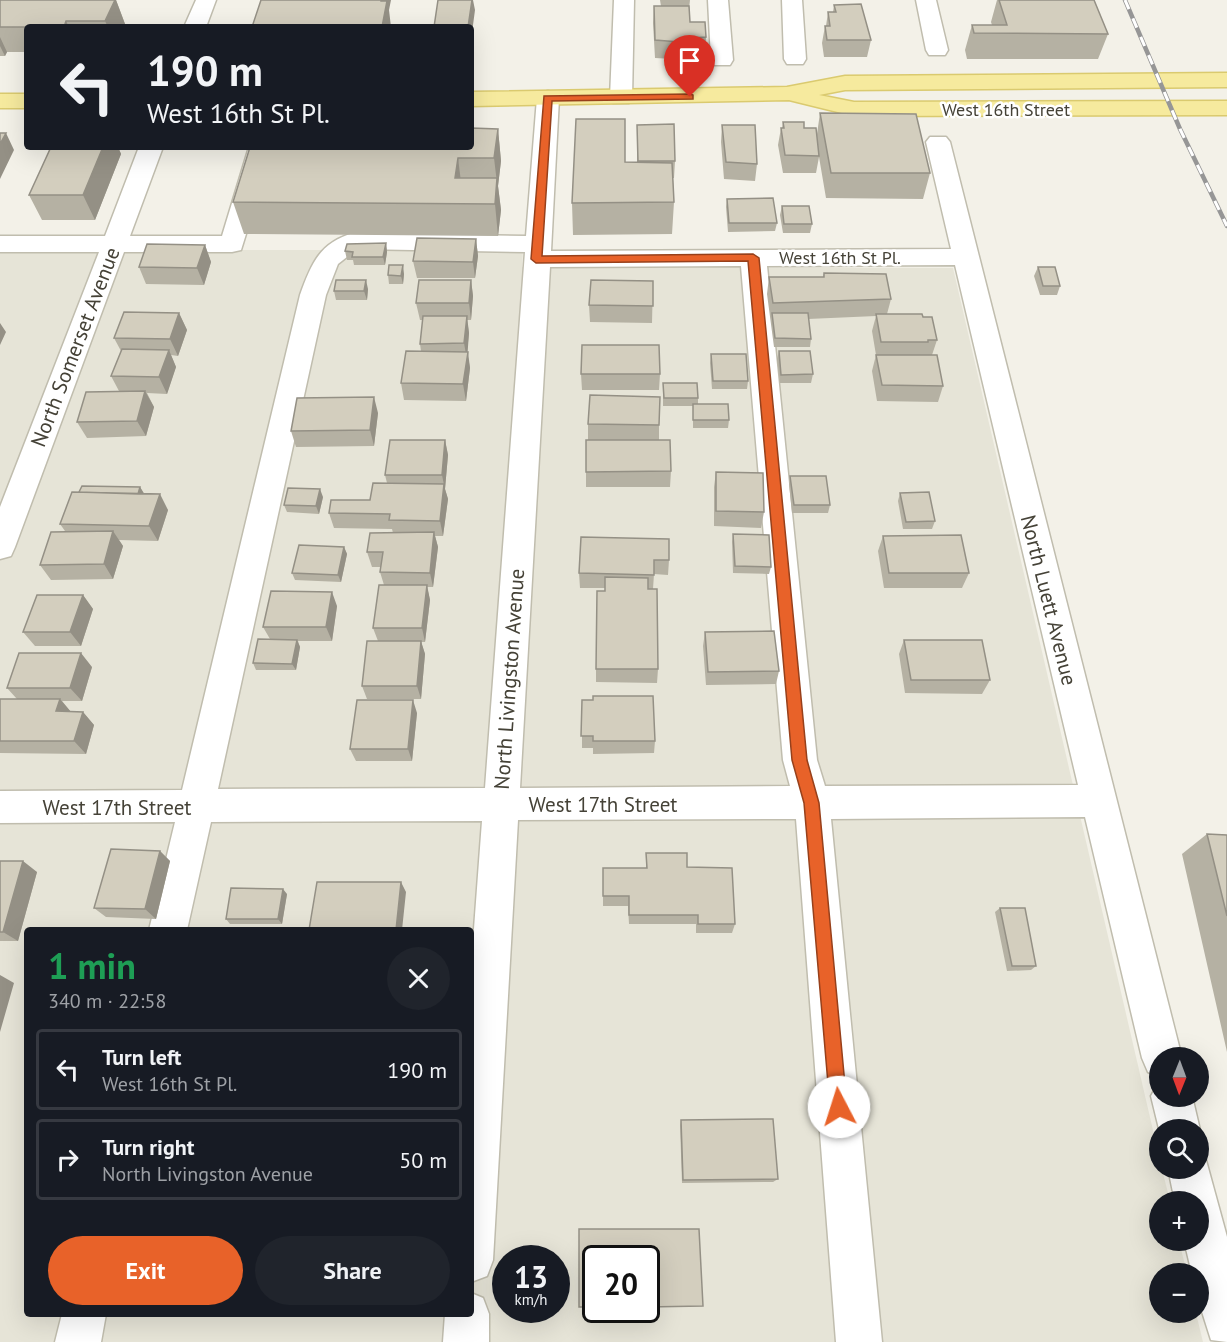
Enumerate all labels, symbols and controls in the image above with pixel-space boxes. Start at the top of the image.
pin [664,35,715,97]
text: 190 m [147,43,263,98]
icon: arrive [673,44,706,77]
icon: left [48,48,126,126]
text: West 16th St Pl. [147,96,330,130]
street label: West 16th Street [942,98,1070,121]
street label: North Somerset Avenue [24,243,126,451]
street label: West 16th St Pl. [779,246,901,269]
street label: North Luett Avenue [1015,512,1083,688]
street label: North Livingston Avenue [488,568,530,790]
street label: West 17th Street [529,791,677,818]
street label: West 17th Street [43,794,191,821]
text: 1 min [48,942,136,989]
button: close [387,947,450,1010]
text: 340 m · 22:58 [48,988,166,1014]
text: Turn left [102,1043,182,1071]
north arrow [1149,1047,1209,1107]
map controls [1149,1047,1209,1323]
icon: left [51,1053,84,1086]
text: 190 m [387,1056,447,1084]
text: West 16th St Pl. [102,1071,237,1097]
position arrow [807,1075,871,1139]
button: search [1149,1119,1209,1179]
text: Turn right [102,1133,194,1161]
icon: right [51,1143,84,1176]
text: 50 m [399,1146,447,1174]
text: North Livingston Avenue [102,1161,313,1187]
button: + [1149,1191,1209,1251]
button: Exit [48,1236,243,1305]
button: Share [255,1236,450,1305]
speed limit sign: 20 [582,1245,660,1323]
text: 13 [514,1257,548,1296]
button: − [1149,1263,1209,1323]
text: km/h [515,1290,547,1309]

